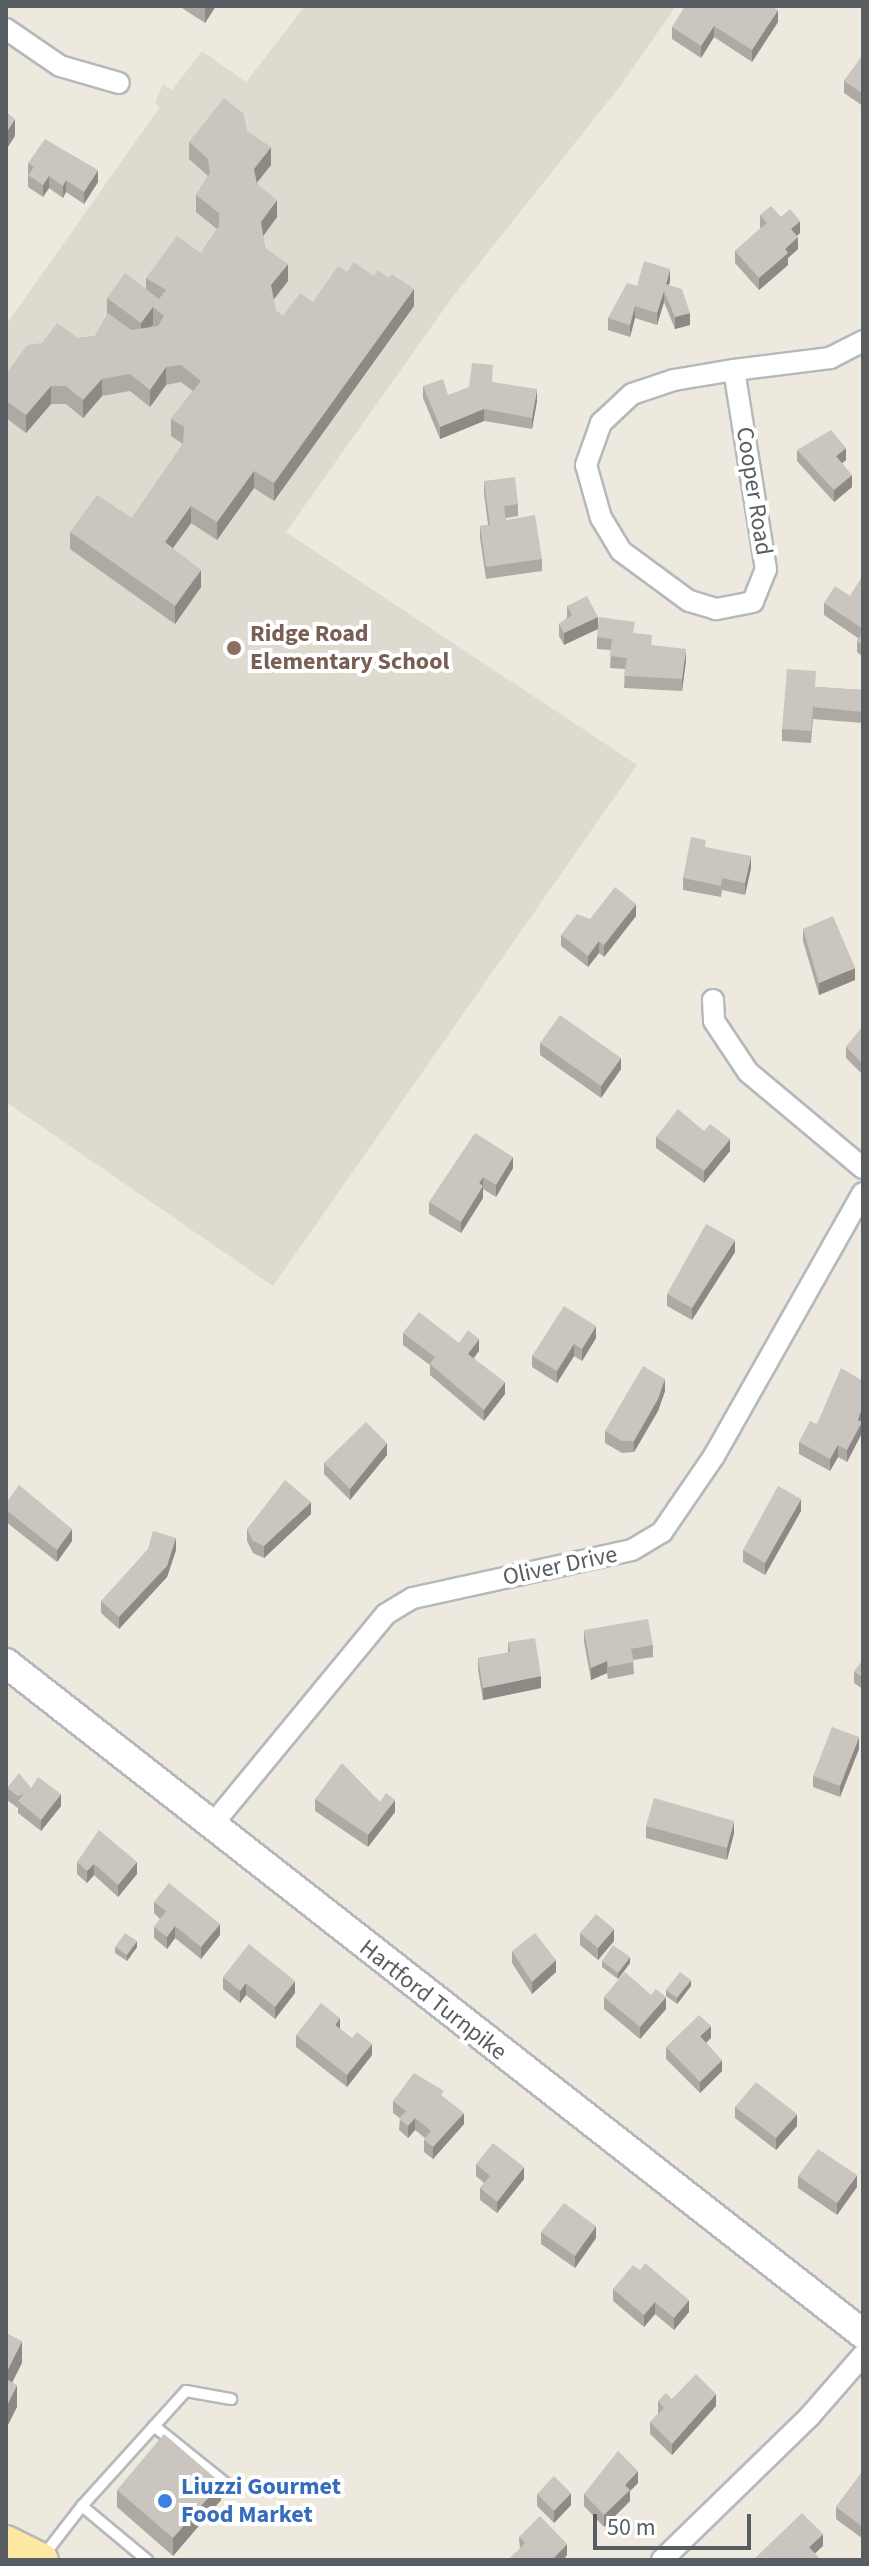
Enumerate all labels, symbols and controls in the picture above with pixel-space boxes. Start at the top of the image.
street label: Cooper Road [730,425,778,557]
place label: Ridge Road Elementary School [250,620,449,676]
marker: Ridge Road Elementary School [225,639,243,657]
street label: Oliver Drive [500,1540,620,1592]
street label: Hartford Turnpike [354,1934,512,2066]
place label: Liuzzi Gourmet Food Market [181,2473,341,2529]
marker: Liuzzi Gourmet Food Market [156,2492,174,2510]
scale bar [597,2498,755,2548]
text: 50 m [607,2510,656,2545]

